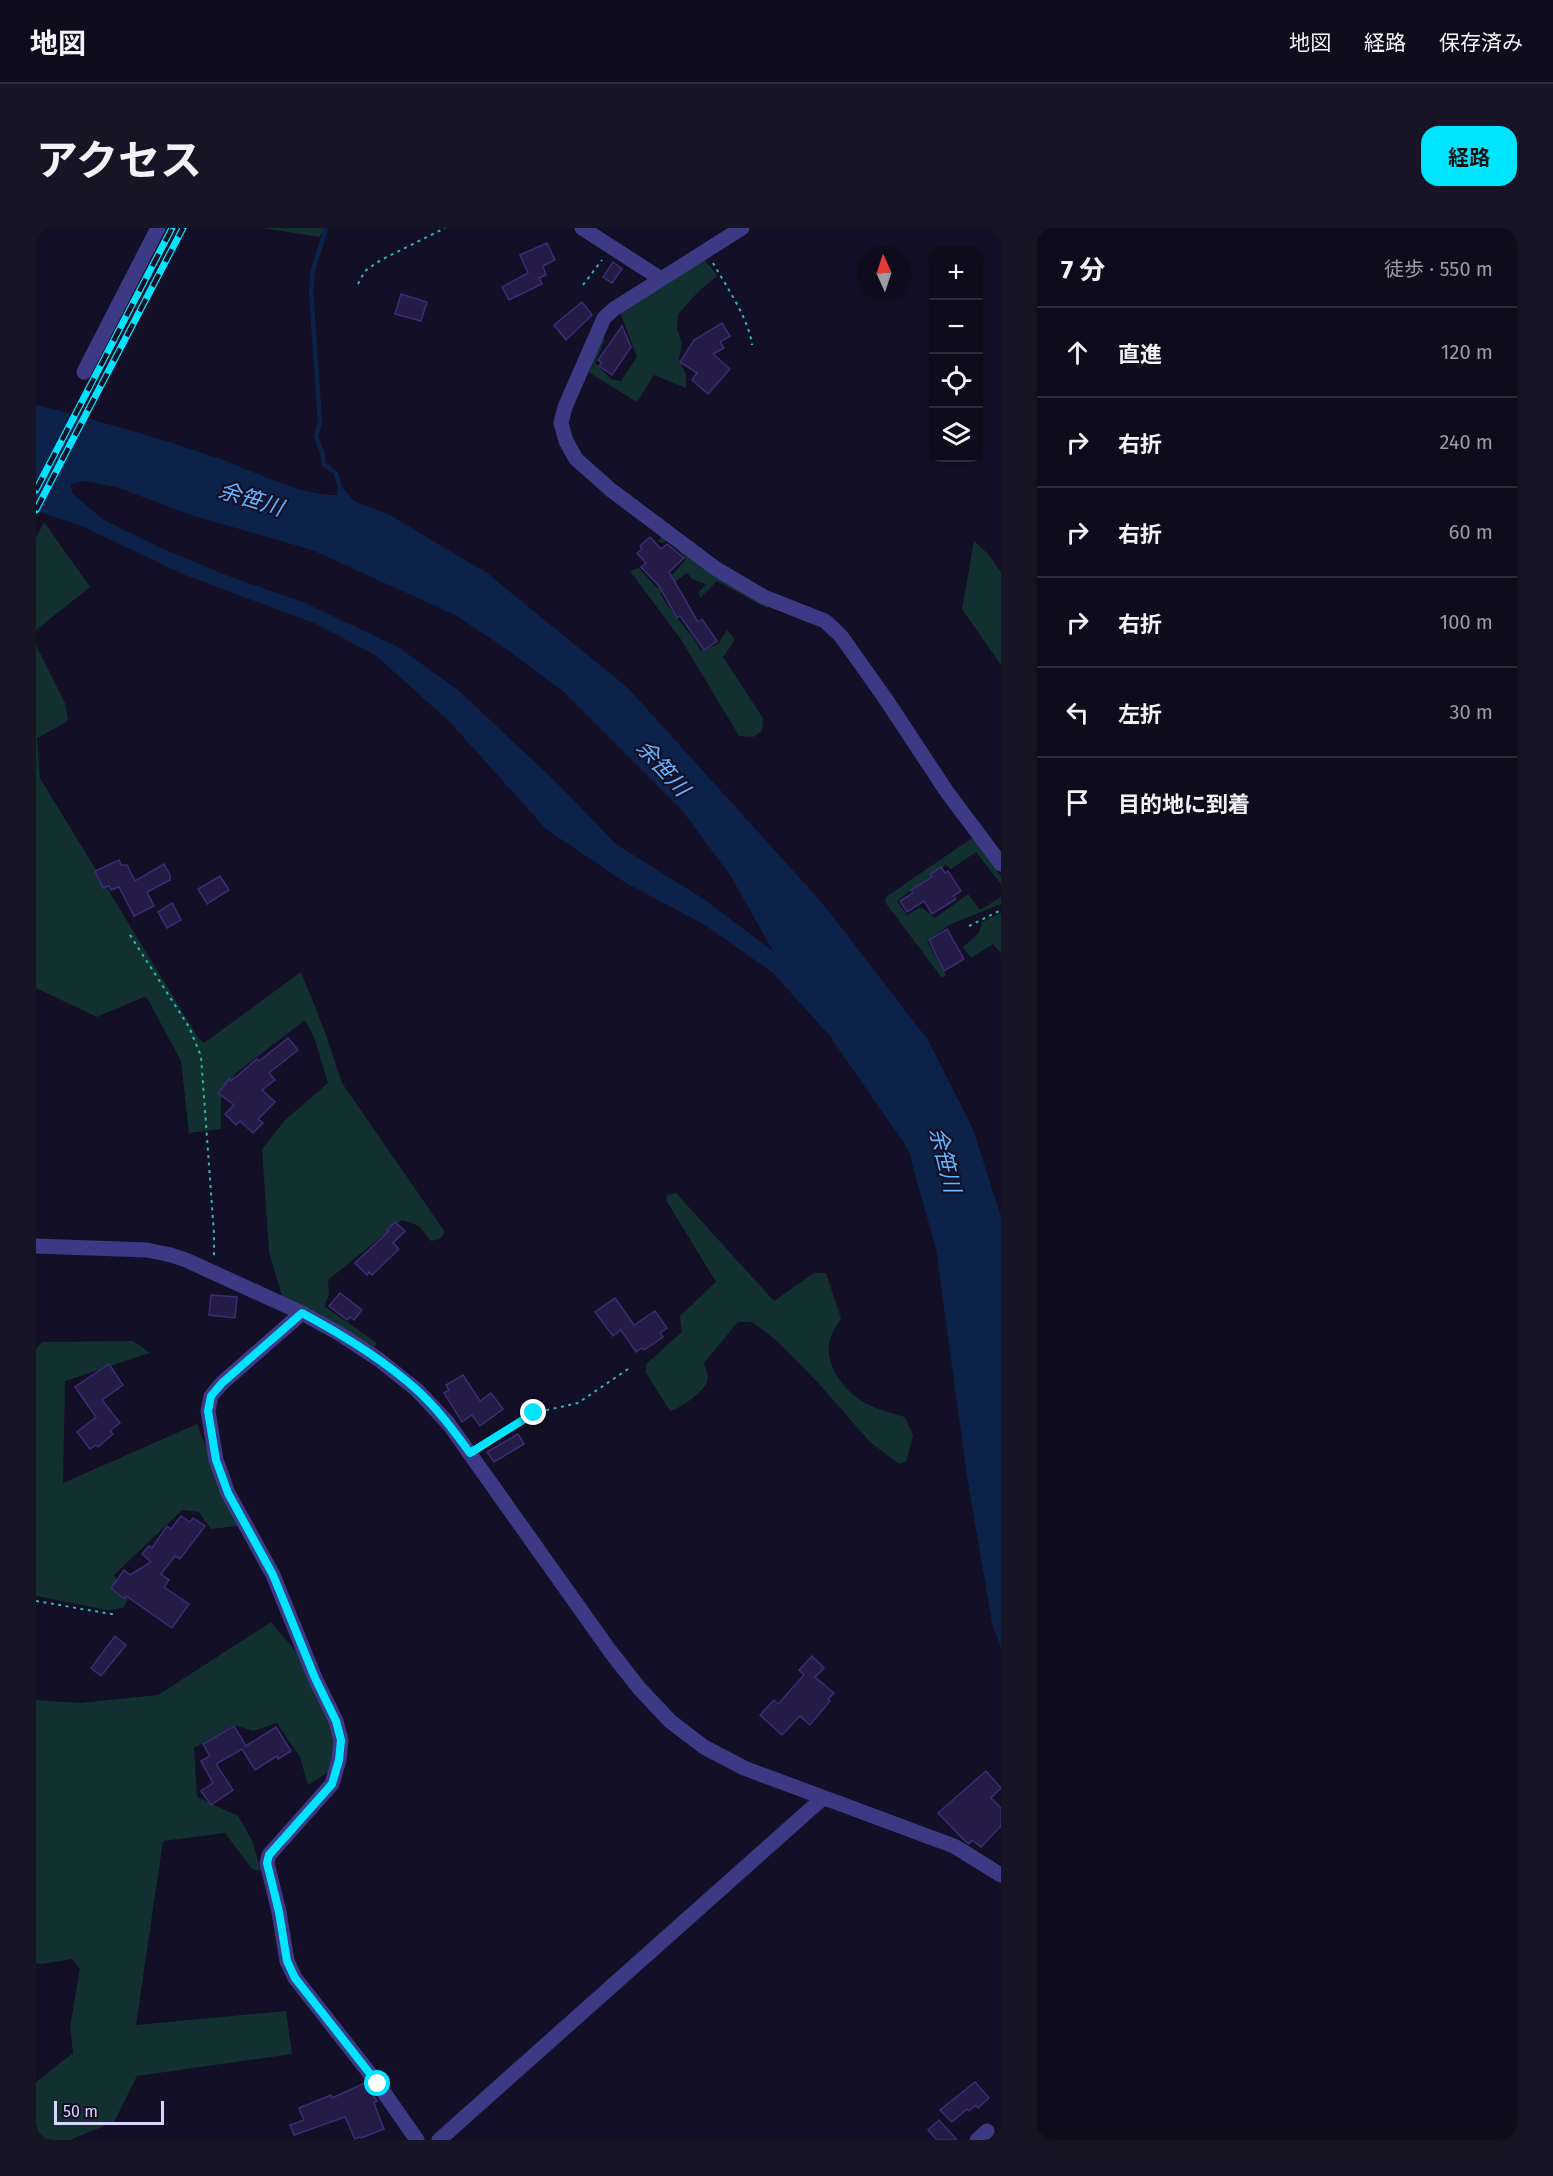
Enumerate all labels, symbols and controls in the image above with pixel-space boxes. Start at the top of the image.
text: 地図 [30,27,86,60]
text: 地図 [1289,30,1331,56]
text: 経路 [1364,30,1406,56]
text: 保存済み [1439,30,1523,56]
button: 経路 [1421,126,1517,186]
text: アクセス [36,136,202,186]
north arrow [857,246,911,300]
map controls [929,246,983,462]
button: + [929,246,983,300]
text: 7 分 [1061,255,1105,286]
text: 徒歩 · 550 m [1384,257,1493,281]
button: − [929,300,983,354]
icon: ahead [1061,336,1094,369]
text: 120 m [1441,340,1493,364]
text: 直進 [1118,341,1162,368]
button: locate [929,354,983,408]
button: layers [929,408,983,462]
icon: right [1061,426,1094,459]
text: 240 m [1439,430,1493,454]
text: 右折 [1118,431,1162,458]
water label: 余笹川 [215,476,288,522]
icon: right [1061,516,1094,549]
text: 60 m [1449,520,1493,544]
text: 右折 [1118,521,1162,548]
icon: right [1061,606,1094,639]
text: 100 m [1440,610,1493,634]
text: 右折 [1118,611,1162,638]
icon: left [1061,696,1094,729]
text: 30 m [1449,700,1493,724]
text: 左折 [1118,701,1162,728]
water label: 余笹川 [631,734,696,803]
icon: arrive [1061,786,1094,819]
text: 目的地に到着 [1118,791,1250,818]
water label: 余笹川 [924,1125,967,1197]
route end [520,1399,546,1425]
route start [364,2070,390,2096]
scale bar [54,2098,164,2126]
text: 50 m [63,2102,98,2121]

